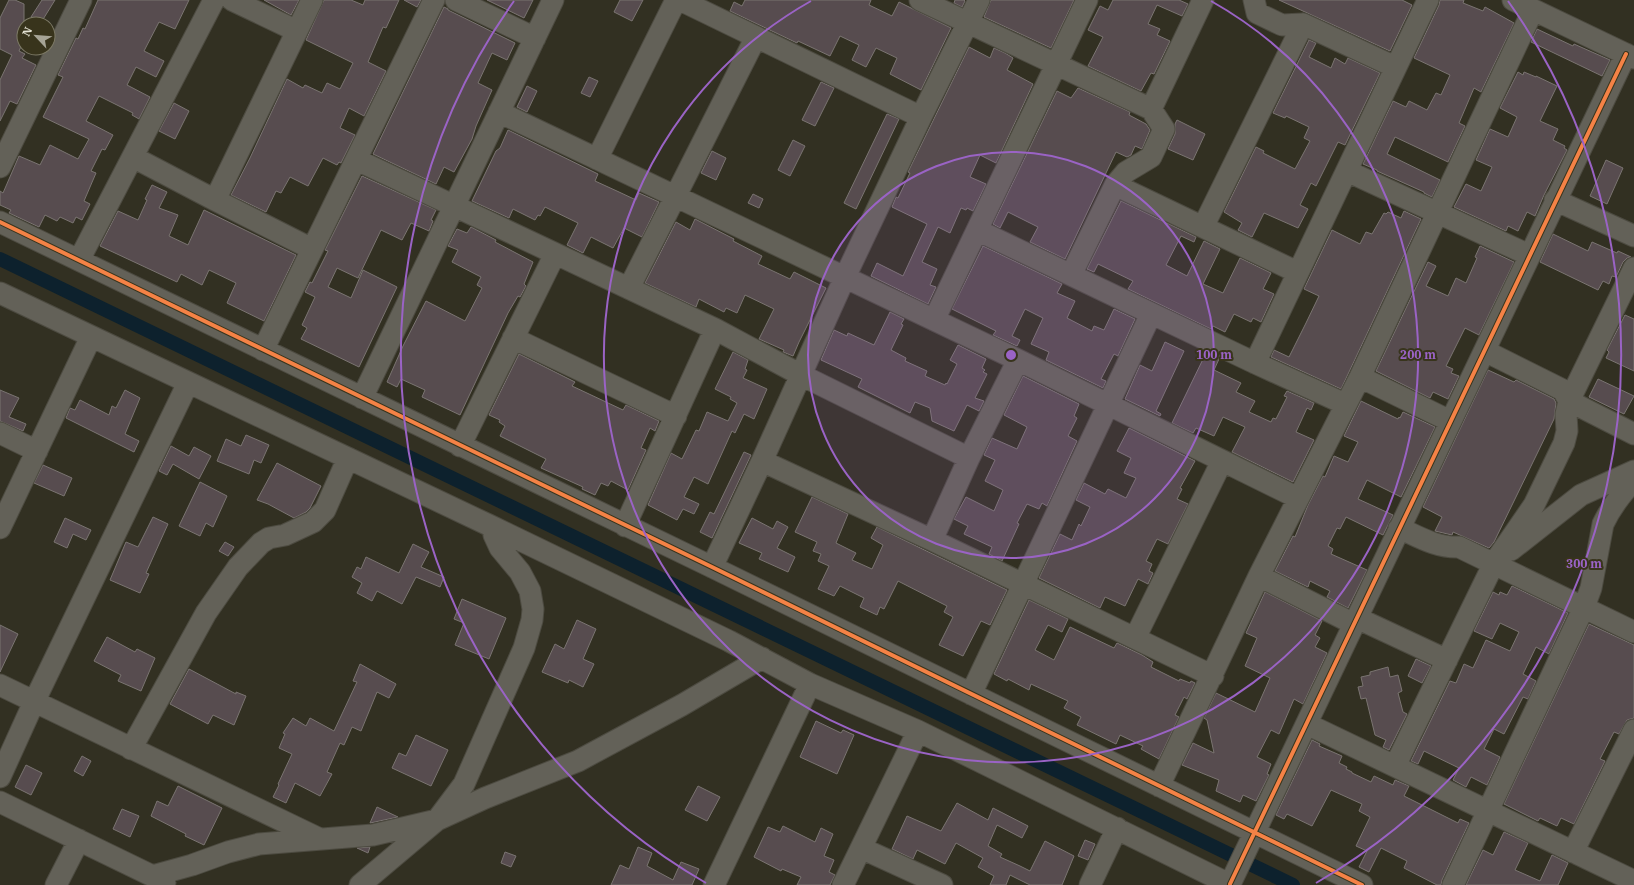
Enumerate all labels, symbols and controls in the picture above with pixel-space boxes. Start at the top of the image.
north arrow [16,16,56,56]
text: N [19,24,35,39]
text: 100 m [1196,347,1232,362]
text: 200 m [1400,347,1436,362]
centre of rings [1004,348,1018,362]
text: 300 m [1566,556,1602,571]

